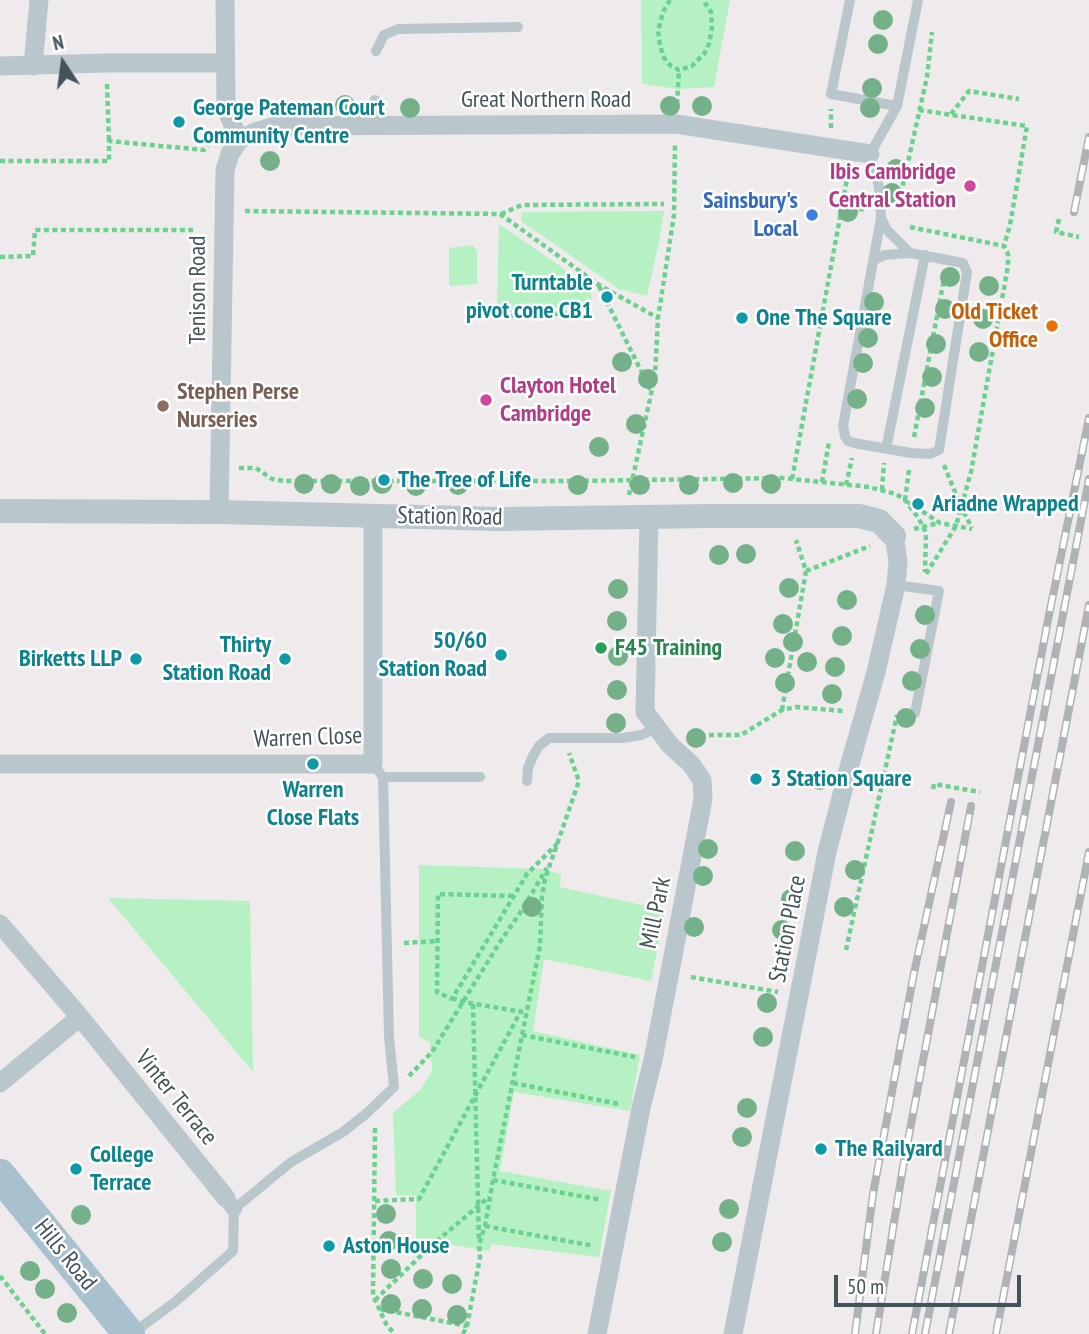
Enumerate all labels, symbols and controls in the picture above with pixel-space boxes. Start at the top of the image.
north arrow [28,28,98,98]
text: N [51,30,66,55]
street label: Great Northern Road [461,86,631,114]
place label: George Pateman Court Community Centre [193,94,385,150]
marker: George Pateman Court Community Centre [171,114,187,130]
place label: Ibis Cambridge Central Station [829,158,956,214]
marker: Ibis Cambridge Central Station [962,178,978,194]
place label: Sainsbury's Local [703,187,798,243]
marker: Sainsbury's Local [804,207,820,223]
street label: Tenison Road [184,236,212,344]
place label: Turntable pivot cone CB1 [466,269,593,325]
marker: Turntable pivot cone CB1 [599,289,615,305]
place label: Old Ticket Office [951,298,1038,354]
place label: One The Square [756,304,892,332]
marker: One The Square [734,310,750,326]
marker: Old Ticket Office [1044,318,1060,334]
place label: Clayton Hotel Cambridge [500,372,616,428]
place label: Stephen Perse Nurseries [177,378,299,434]
marker: Clayton Hotel Cambridge [478,392,494,408]
marker: Stephen Perse Nurseries [155,398,171,414]
place label: The Tree of Life [398,466,531,494]
marker: The Tree of Life [376,472,392,488]
place label: Ariadne Wrapped [932,490,1079,518]
marker: Ariadne Wrapped [910,496,926,512]
street label: Station Road [397,502,503,532]
place label: 50/60 Station Road [378,627,487,683]
place label: Thirty Station Road [162,631,271,687]
place label: F45 Training [615,634,722,662]
marker: F45 Training [593,640,609,656]
place label: Birketts LLP [19,645,122,673]
marker: 50/60 Station Road [493,647,509,663]
marker: Birketts LLP [128,651,144,667]
marker: Thirty Station Road [277,651,293,667]
street label: Warren Close [253,722,363,754]
marker: Warren Close Flats [305,756,321,772]
place label: 3 Station Square [770,765,912,793]
marker: 3 Station Square [748,771,764,787]
place label: Warren Close Flats [267,776,359,832]
street label: Station Place [764,873,812,985]
street label: Mill Park [634,875,678,951]
street label: Vinter Terrace [129,1045,223,1151]
place label: The Railyard [835,1135,943,1163]
place label: College Terrace [90,1141,154,1197]
marker: The Railyard [813,1141,829,1157]
marker: College Terrace [68,1161,84,1177]
street label: Hills Road [28,1214,102,1296]
place label: Aston House [343,1232,450,1260]
marker: Aston House [321,1238,337,1254]
scale bar [837,1260,1024,1304]
text: 50 m [847,1273,884,1300]

